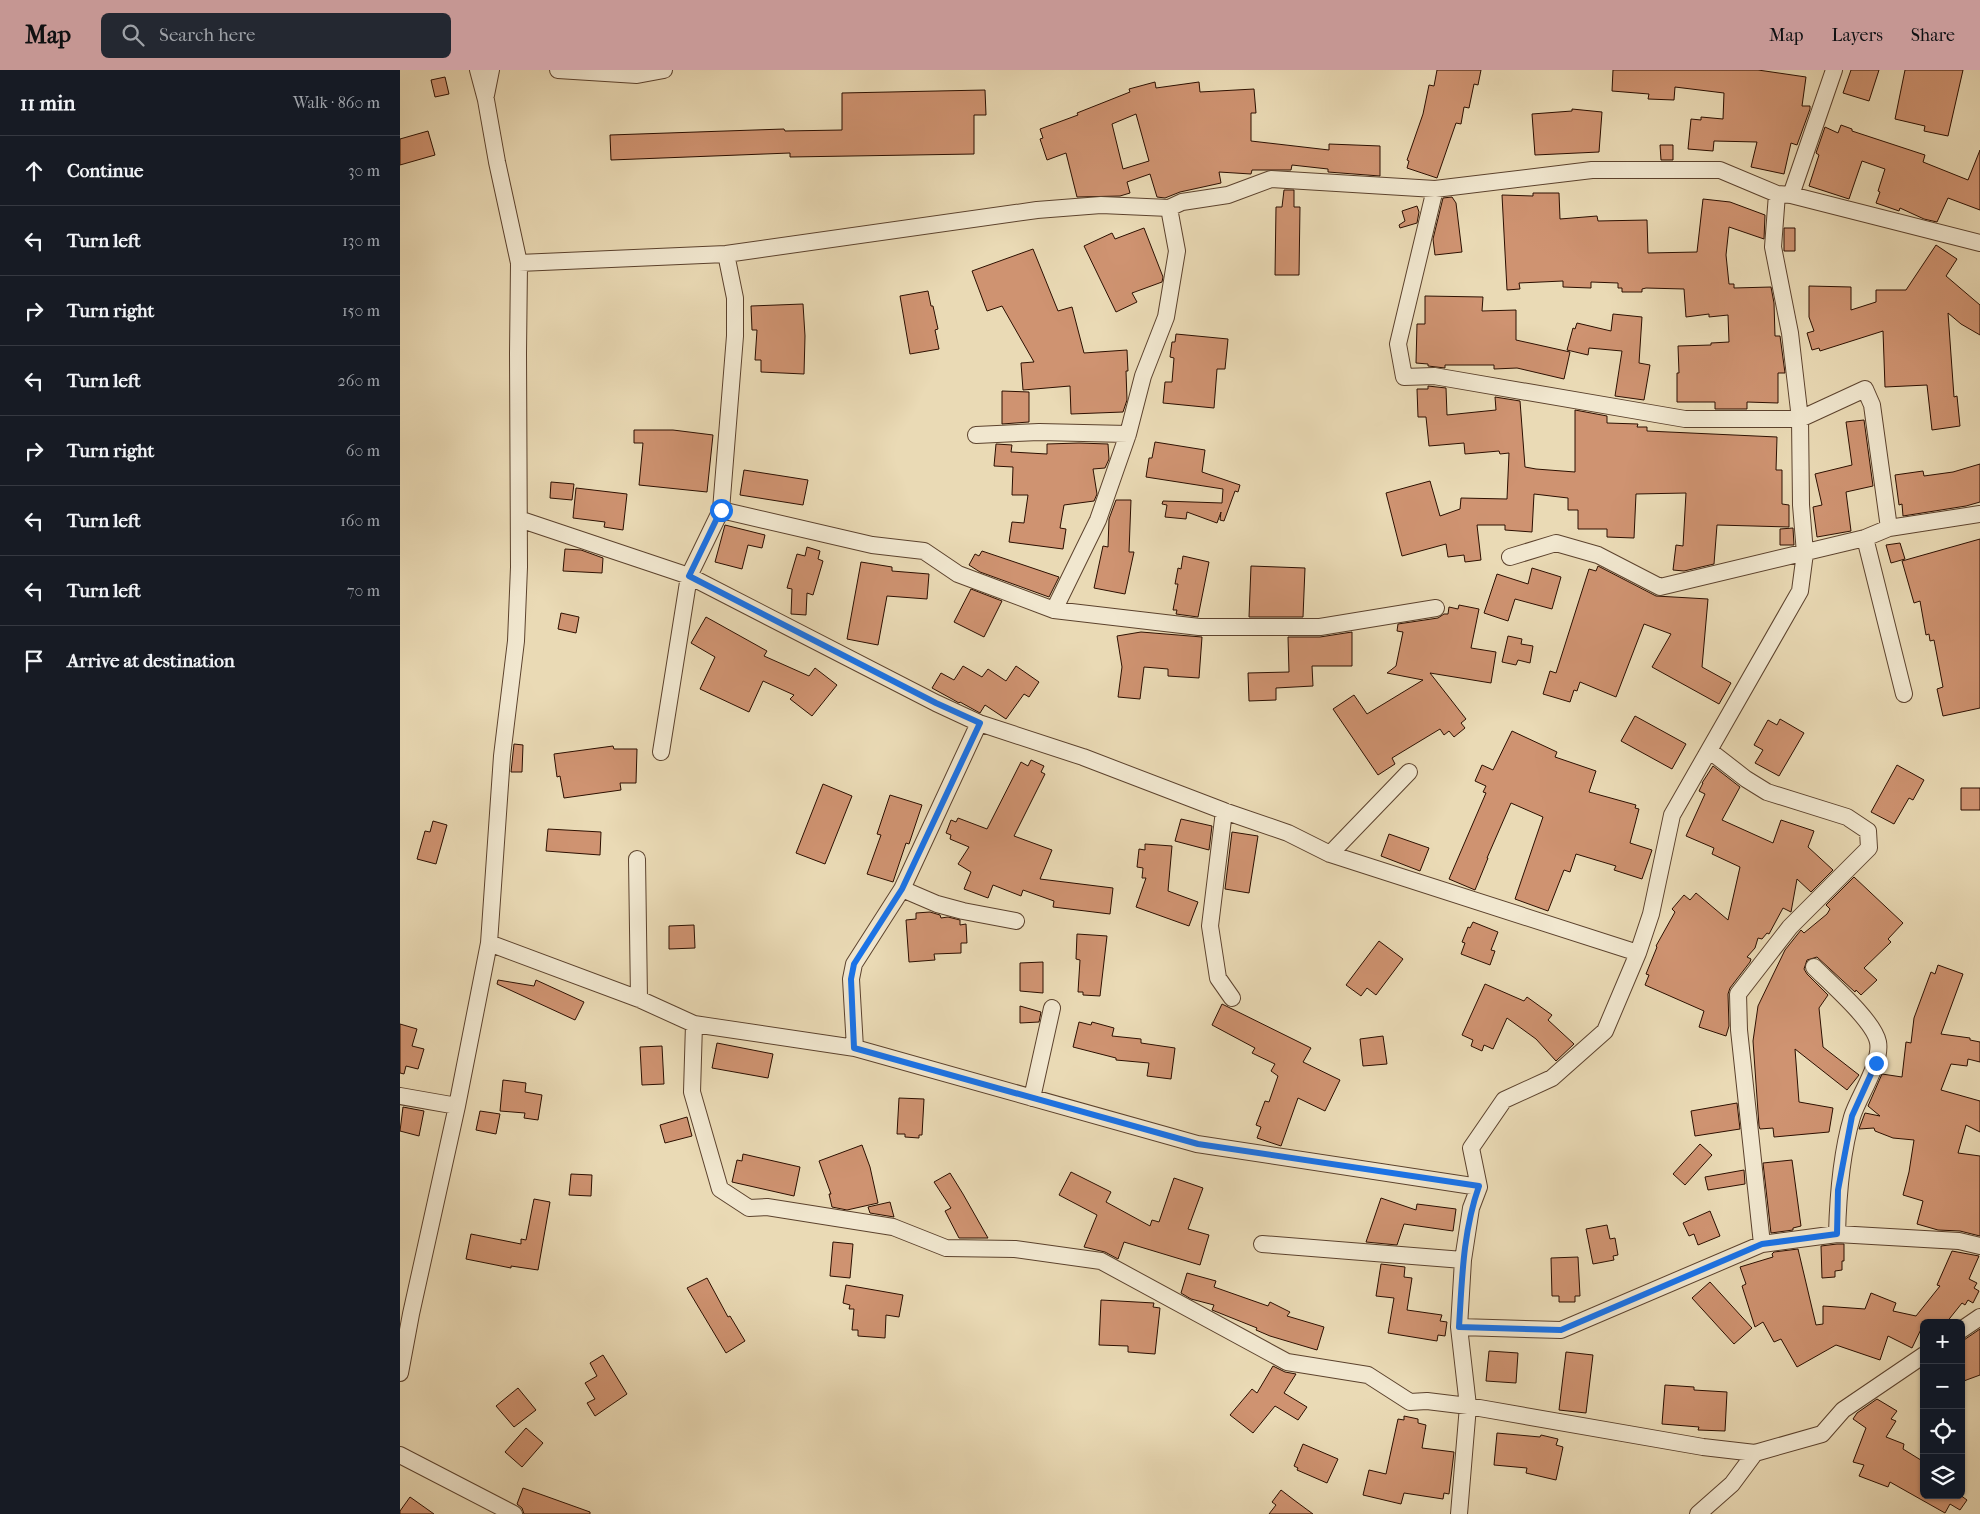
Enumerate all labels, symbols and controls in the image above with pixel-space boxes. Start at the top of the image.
search box [101,13,451,58]
text: Map [25,21,71,49]
icon: search [119,21,147,49]
text: Search here [159,24,255,46]
text: Map [1769,25,1803,46]
text: Layers [1831,25,1883,46]
text: Share [1911,25,1955,46]
text: 11 min [20,91,75,115]
text: Walk · 860 m [293,93,380,112]
icon: ahead [20,157,48,185]
text: Continue [67,160,143,182]
text: 30 m [348,161,380,180]
icon: left [20,227,48,255]
text: Turn left [67,230,141,252]
text: 130 m [342,231,380,250]
icon: right [20,297,48,325]
text: Turn right [67,300,154,322]
text: 150 m [342,301,380,320]
icon: left [20,367,48,395]
text: Turn left [67,370,141,392]
text: 260 m [338,371,380,390]
icon: right [20,437,48,465]
text: Turn right [67,440,154,462]
text: 60 m [346,441,380,460]
route start [710,499,733,522]
icon: left [20,507,48,535]
text: Turn left [67,510,141,532]
text: 160 m [340,511,380,530]
icon: left [20,577,48,605]
text: Turn left [67,580,141,602]
text: 70 m [347,581,380,600]
icon: arrive [20,647,48,675]
text: Arrive at destination [67,650,235,672]
route end [1865,1052,1888,1075]
map controls [1920,1319,1965,1499]
button: + [1920,1319,1965,1364]
button: − [1920,1364,1965,1409]
button: locate [1920,1409,1965,1454]
button: layers [1920,1454,1965,1499]

